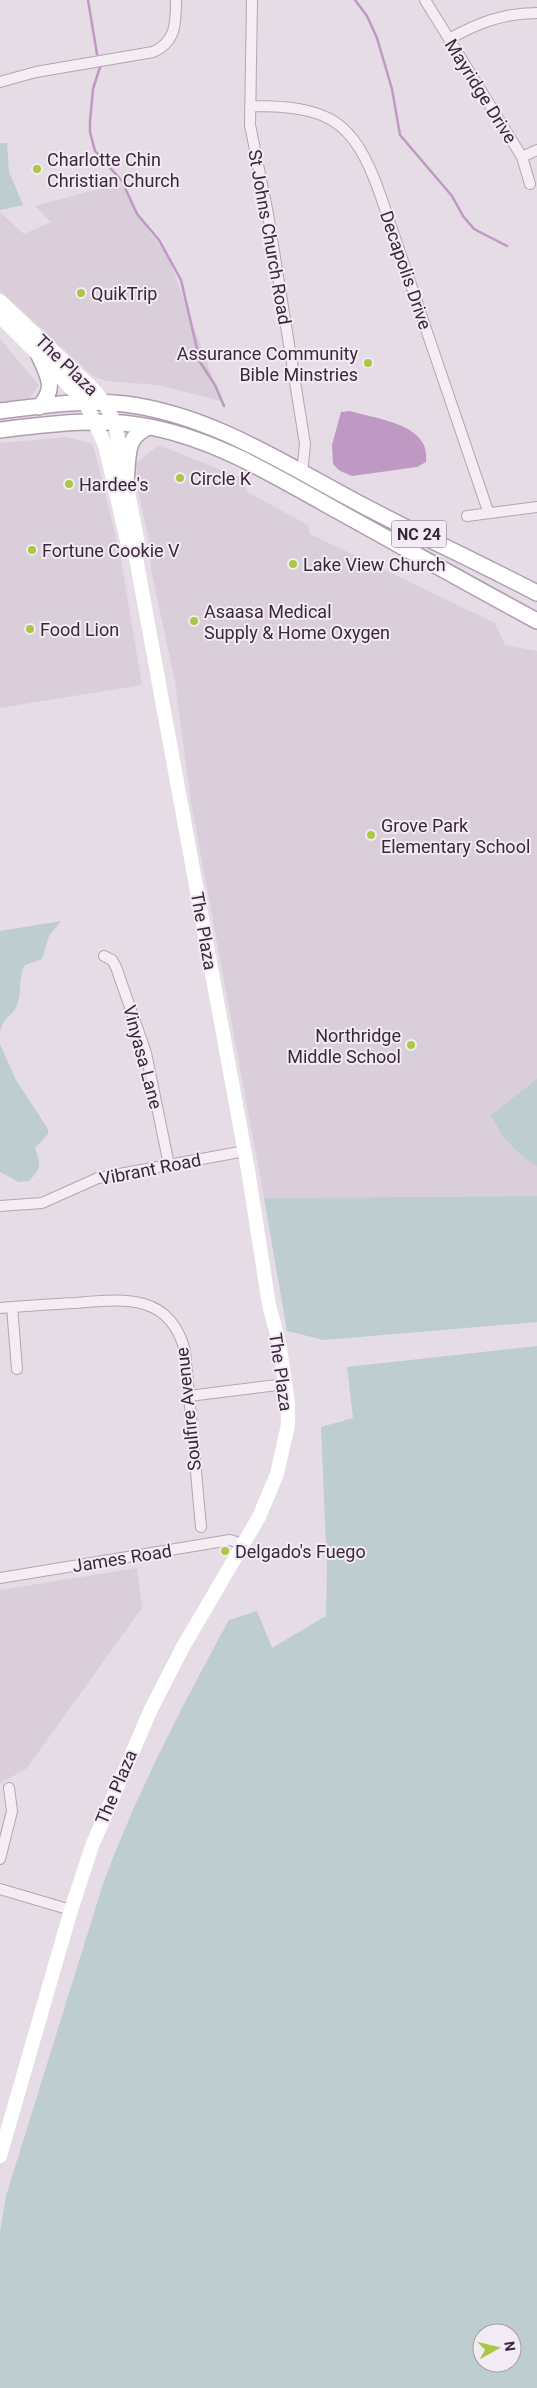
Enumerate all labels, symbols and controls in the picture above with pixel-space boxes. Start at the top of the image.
street label: Mayridge Drive [441,35,521,147]
street label: St Johns Church Road [244,148,296,326]
place label: Charlotte Chin Christian Church [47,149,180,191]
marker: Charlotte Chin Christian Church [31,163,43,175]
street label: Decapolis Drive [376,208,436,332]
place label: QuikTrip [91,283,157,304]
marker: QuikTrip [75,287,87,299]
street label: The Plaza [31,330,103,400]
place label: Assurance Community Bible Minstries [177,343,358,385]
marker: Assurance Community Bible Minstries [362,357,374,369]
place label: Circle K [190,468,252,489]
marker: Circle K [174,472,186,484]
place label: Hardee's [79,474,148,495]
marker: Hardee's [63,478,75,490]
road number: NC 24 [392,520,446,548]
place label: Fortune Cookie V [42,540,180,561]
marker: Fortune Cookie V [26,544,38,556]
place label: Lake View Church [303,554,446,575]
marker: Lake View Church [287,558,299,570]
place label: Asaasa Medical Supply & Home Oxygen [204,601,390,643]
marker: Asaasa Medical Supply & Home Oxygen [188,615,200,627]
place label: Food Lion [40,619,119,640]
marker: Food Lion [24,623,36,635]
place label: Grove Park Elementary School [381,815,530,857]
marker: Grove Park Elementary School [365,829,377,841]
street label: The Plaza [187,890,221,972]
street label: Vinyasa Lane [119,1003,167,1111]
place label: Northridge Middle School [287,1025,401,1067]
marker: Northridge Middle School [405,1039,417,1051]
street label: Vibrant Road [97,1149,203,1189]
street label: The Plaza [265,1331,297,1413]
street label: Soulfire Avenue [171,1346,205,1472]
street label: James Road [71,1540,173,1576]
place label: Delgado's Fuego [235,1541,366,1562]
marker: Delgado's Fuego [219,1545,231,1557]
street label: The Plaza [91,1747,141,1827]
north arrow [472,2323,522,2373]
text: N [501,2340,518,2352]

